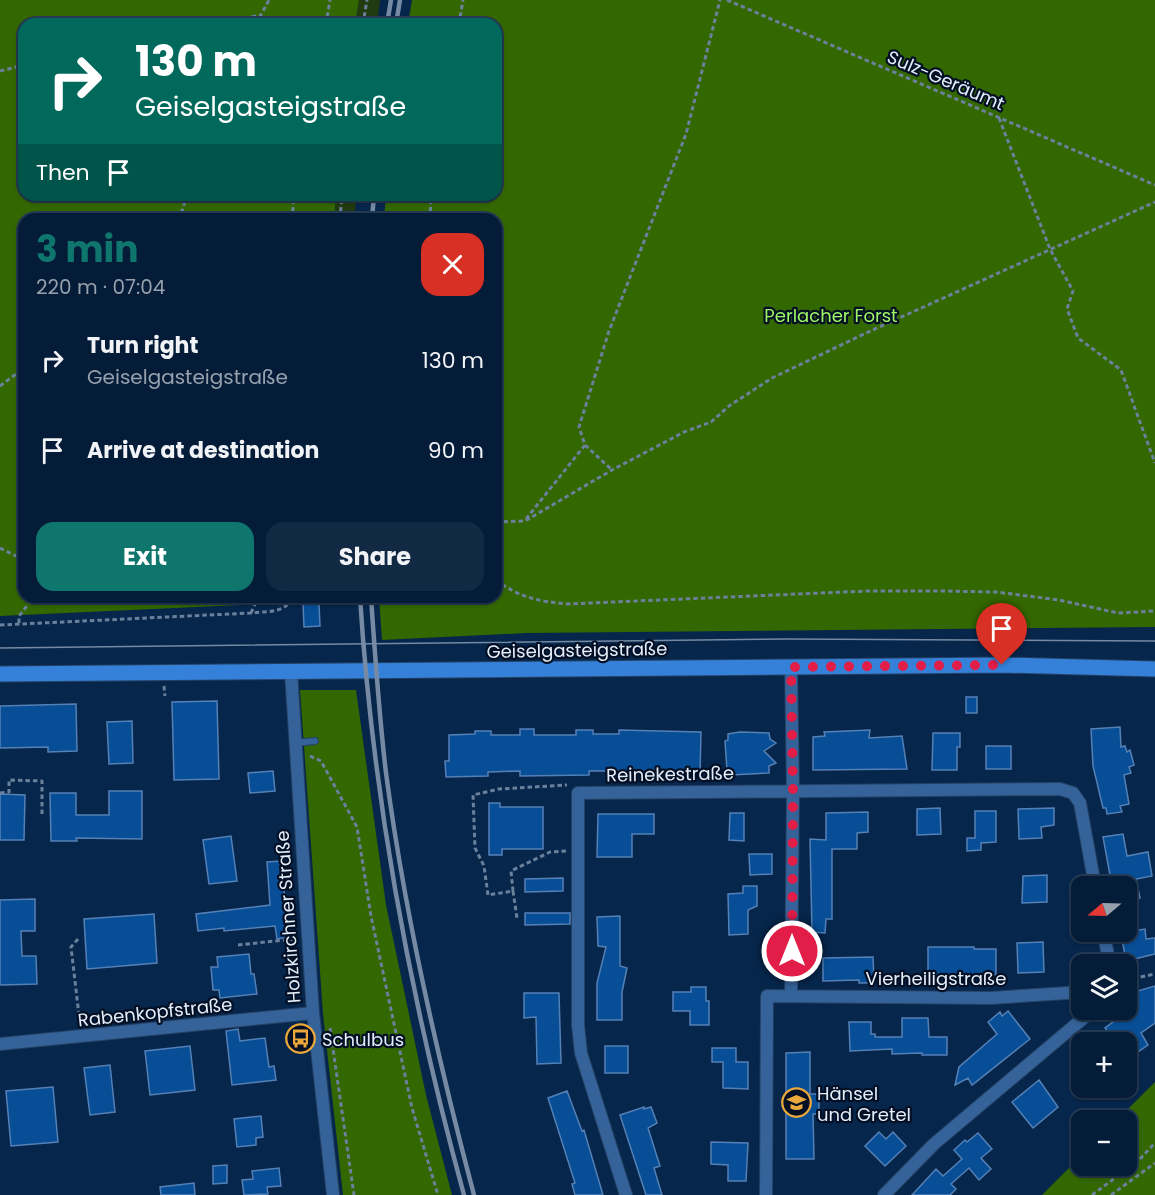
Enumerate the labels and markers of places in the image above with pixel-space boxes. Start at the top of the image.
pin [976,603,1027,665]
bus stop icon: Schulbus [285,1023,317,1055]
place label: Schulbus [322,1027,404,1052]
place label: Hänsel und Gretel [817,1081,911,1127]
school or university icon: Hänsel und Gretel [780,1087,812,1119]

